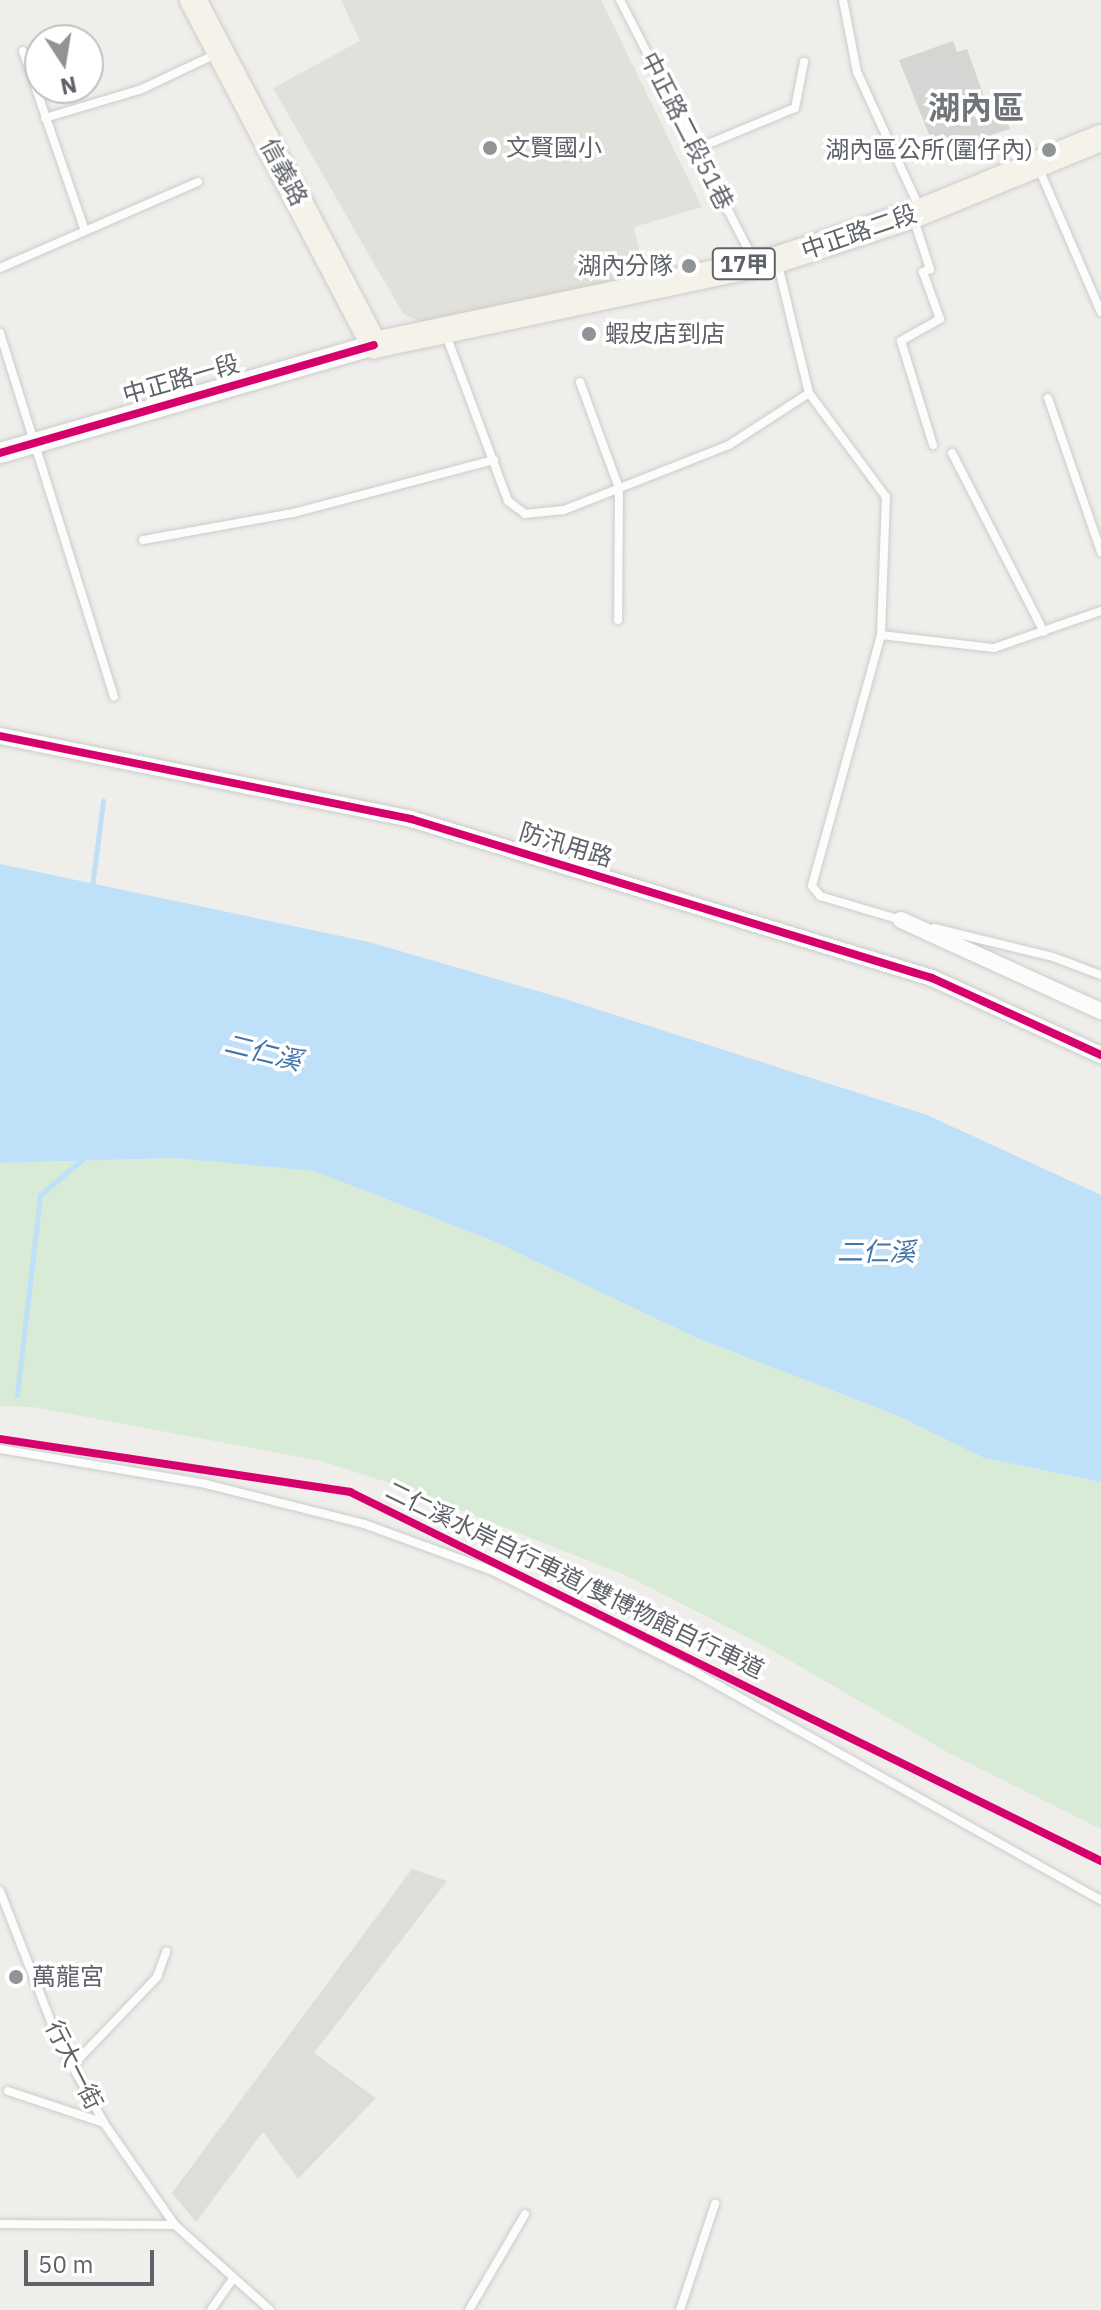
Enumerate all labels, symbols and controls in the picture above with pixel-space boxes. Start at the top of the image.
north arrow [24,24,104,104]
street label: 中正路二段51巷 [635,47,739,215]
text: N [58,70,79,102]
district label: 湖內區 [928,88,1024,126]
street label: 信義路 [254,133,314,211]
place label: 文賢國小 [506,134,602,162]
place label: 湖內區公所(圍仔內) [825,136,1033,164]
marker: 文賢國小 [481,139,499,157]
marker: 湖內區公所(圍仔內) [1040,141,1058,159]
street label: 中正路二段 [798,199,920,265]
road number: 17甲 [710,246,778,282]
place label: 湖內分隊 [577,252,673,280]
marker: 湖內分隊 [680,257,698,275]
place label: 蝦皮店到店 [605,320,725,348]
marker: 蝦皮店到店 [580,325,598,343]
street label: 中正路一段 [119,349,243,409]
street label: 防汛用路 [516,817,616,873]
water label: 二仁溪 [221,1027,305,1077]
water label: 二仁溪 [837,1236,915,1268]
street label: 二仁溪水岸自行車道/雙博物館自行車道 [381,1476,769,1684]
place label: 萬龍宮 [32,1963,104,1991]
marker: 萬龍宮 [7,1968,25,1986]
street label: 行大一街 [39,2016,109,2114]
scale bar [28,2234,158,2284]
text: 50 m [38,2248,93,2280]

